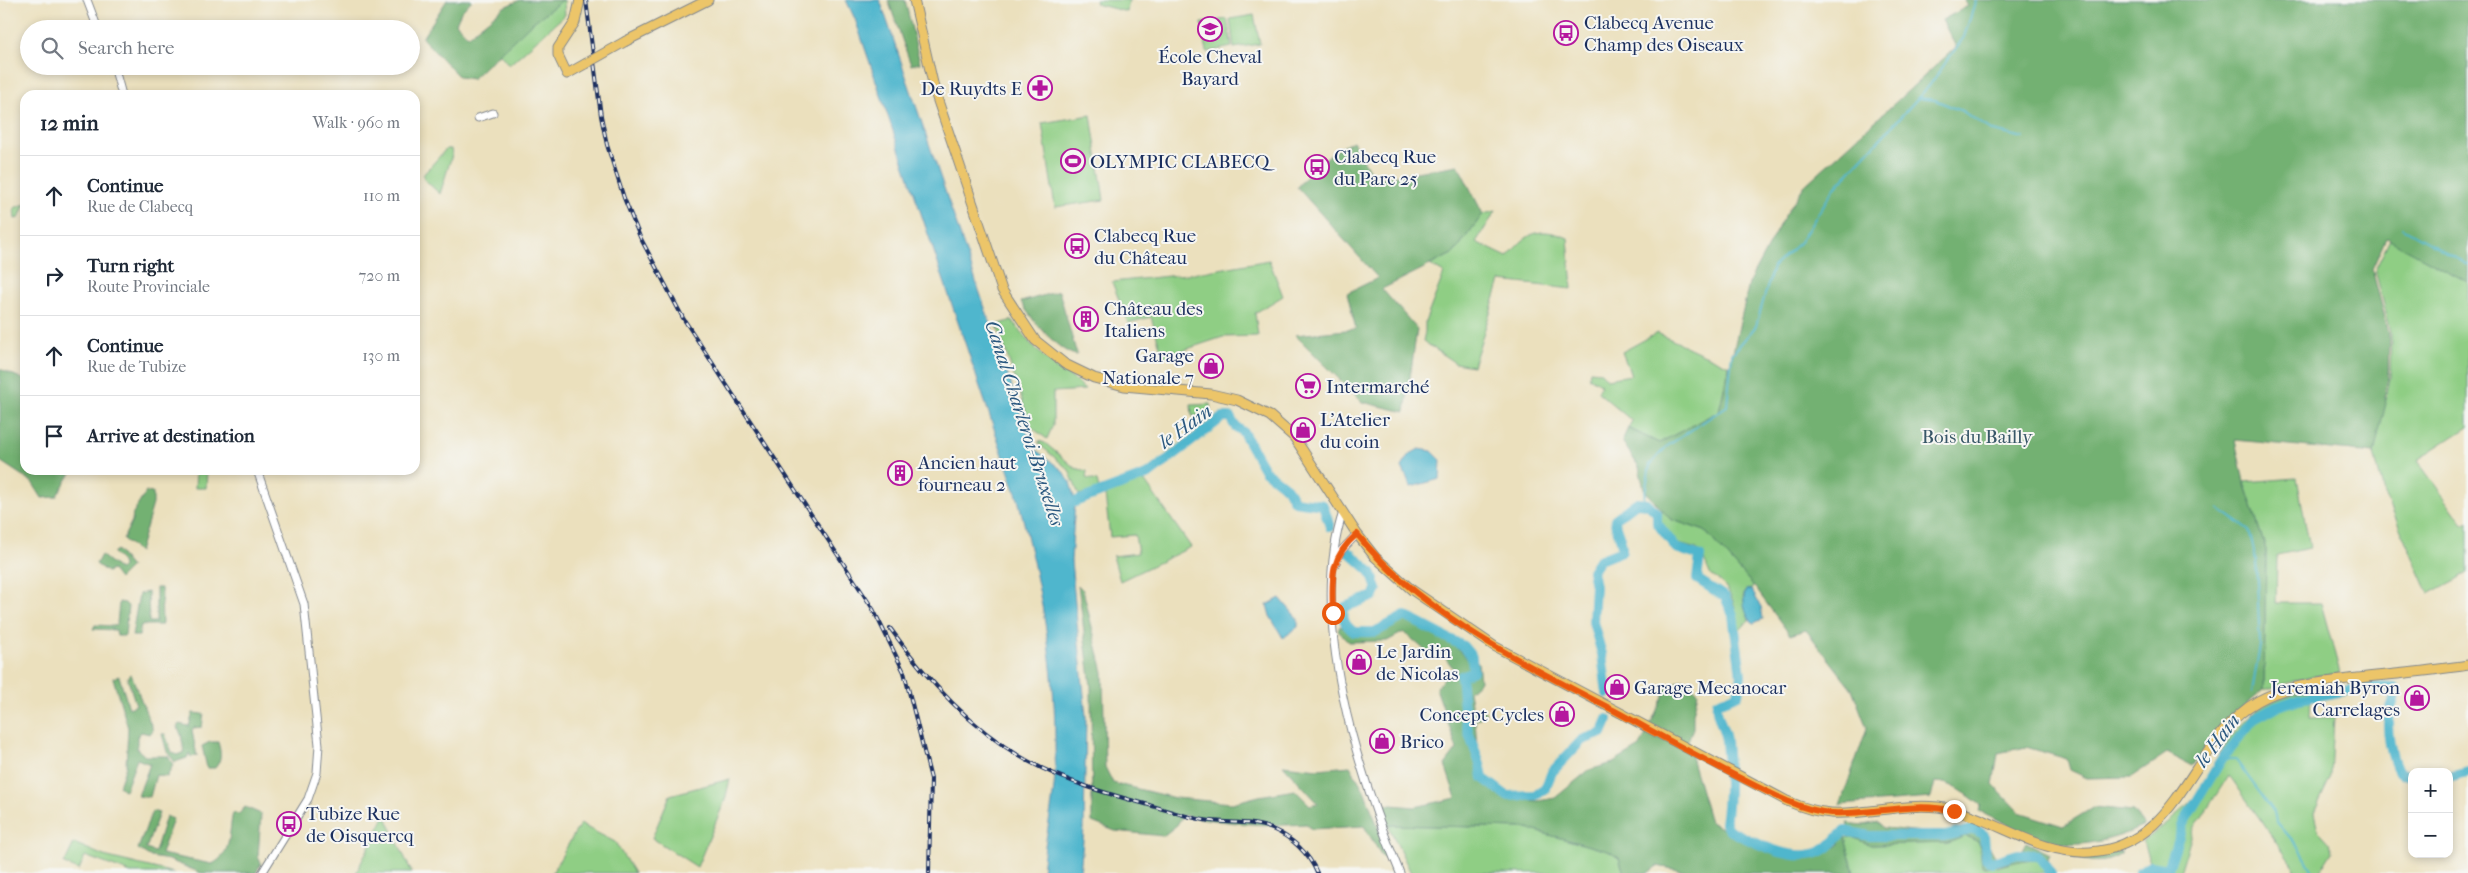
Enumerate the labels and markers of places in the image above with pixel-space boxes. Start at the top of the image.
place label: Clabecq Avenue Champ des Oiseaux [1584,12,1744,56]
school or university icon: École Cheval Bayard [1197,16,1223,42]
bus stop icon: Clabecq Avenue Champ des Oiseaux [1553,20,1579,46]
place label: École Cheval Bayard [1158,46,1262,90]
pharmacy icon: De Ruydts E [1027,75,1053,101]
place label: De Ruydts E [921,78,1022,100]
place label: Clabecq Rue du Parc 25 [1334,146,1436,190]
sports icon: OLYMPIC CLABECQ [1060,148,1086,174]
place label: OLYMPIC CLABECQ [1090,151,1276,173]
bus stop icon: Clabecq Rue du Parc 25 [1304,154,1330,180]
place label: Clabecq Rue du Château [1094,225,1196,269]
bus stop icon: Clabecq Rue du Château [1064,233,1090,259]
place label: Château des Italiens [1104,298,1203,342]
building icon: Château des Italiens [1073,306,1099,332]
place label: Garage Nationale 7 [1102,345,1194,389]
shop icon: Garage Nationale 7 [1198,353,1224,379]
supermarket icon: Intermarché [1295,373,1321,399]
place label: Intermarché [1326,376,1429,398]
place label: L'Atelier du coin [1320,409,1391,453]
shop icon: L'Atelier du coin [1290,417,1316,443]
place label: Ancien haut fourneau 2 [917,452,1017,496]
building icon: Ancien haut fourneau 2 [887,460,913,486]
place label: Le Jardin de Nicolas [1376,641,1458,685]
shop icon: Le Jardin de Nicolas [1346,649,1372,675]
shop icon: Garage Mecanocar [1604,674,1630,700]
place label: Garage Mecanocar [1634,677,1787,699]
place label: Jeremiah Byron Carrelages [2269,677,2400,721]
shop icon: Jeremiah Byron Carrelages [2404,685,2430,711]
shop icon: Concept Cycles [1549,701,1575,727]
place label: Concept Cycles [1419,704,1544,726]
shop icon: Brico [1369,728,1395,754]
place label: Brico [1400,731,1444,753]
place label: Tubize Rue de Oisquercq [306,803,415,847]
bus stop icon: Tubize Rue de Oisquercq [276,811,302,837]

